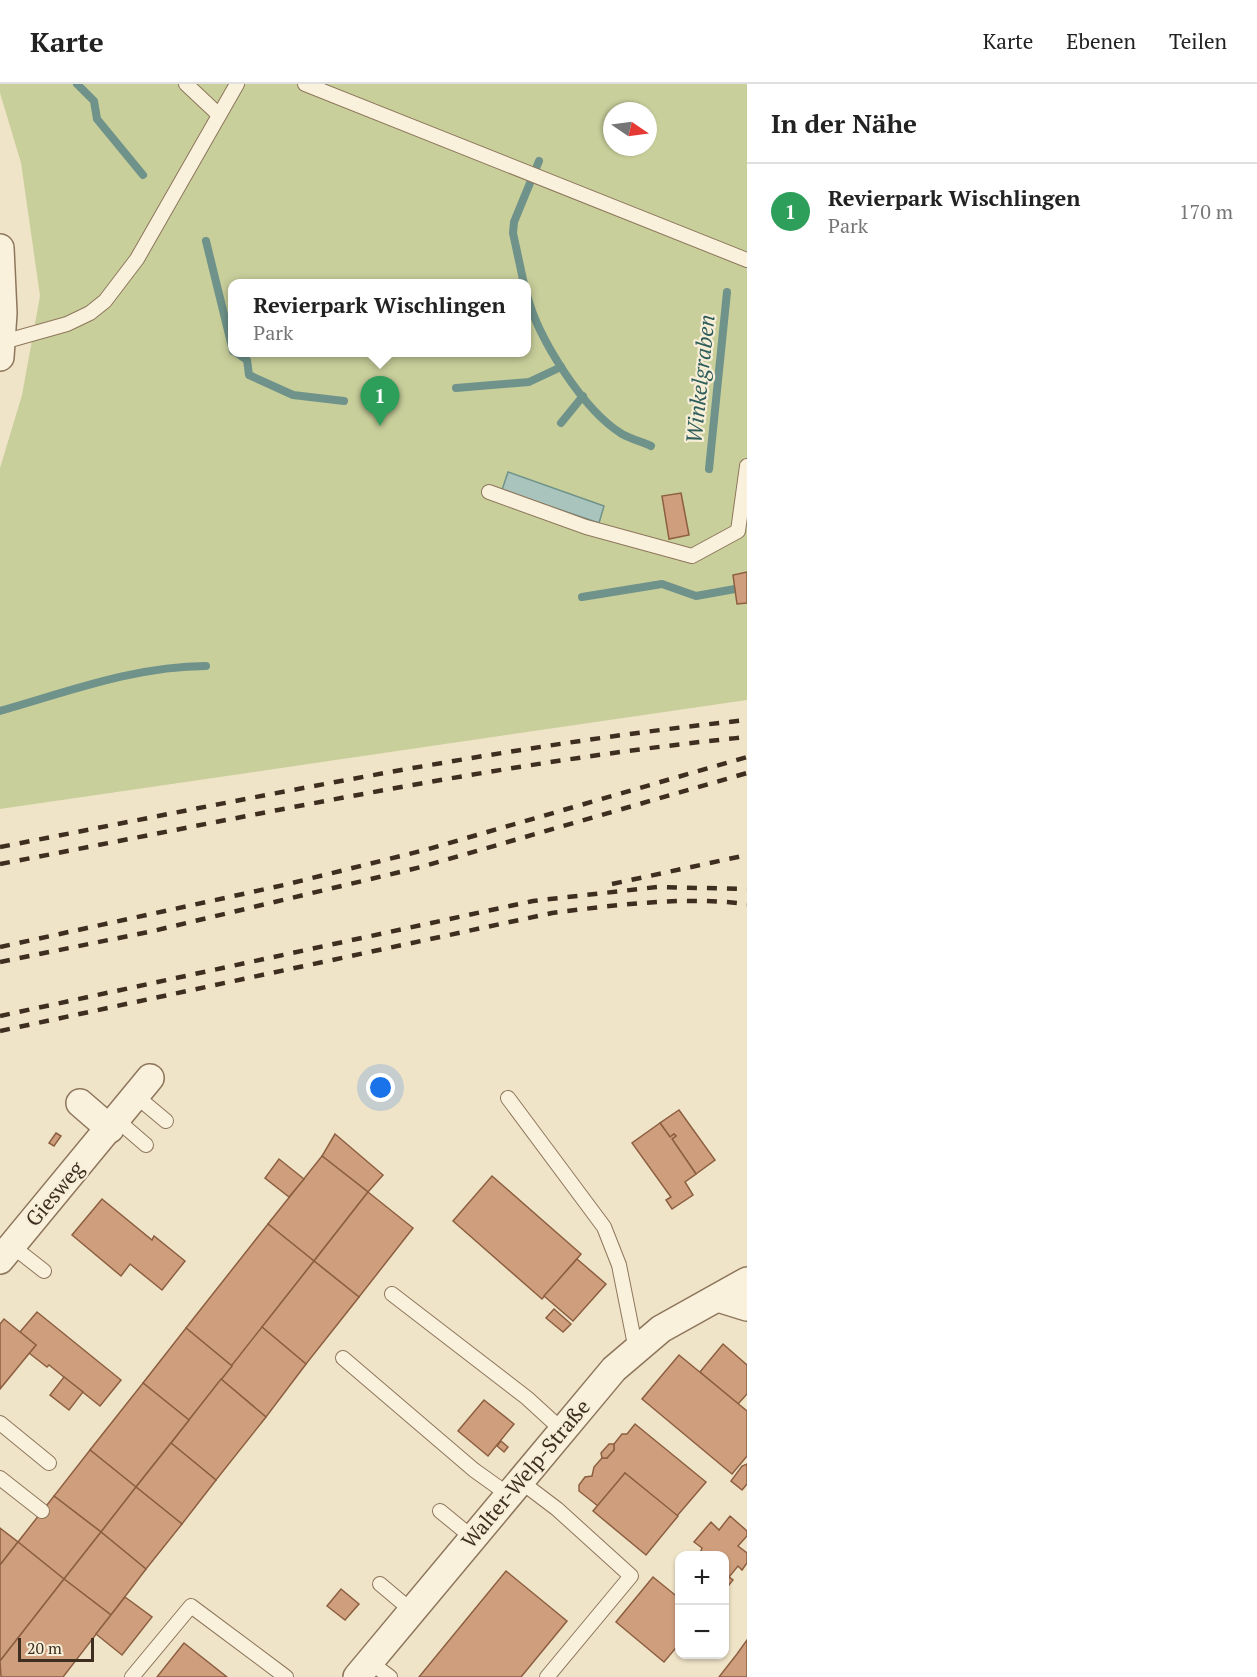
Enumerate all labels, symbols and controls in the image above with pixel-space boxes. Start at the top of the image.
text: Karte [30,23,104,60]
text: Karte [983,27,1033,55]
text: Ebenen [1066,27,1136,55]
text: Teilen [1169,27,1227,55]
north arrow [603,102,657,156]
text: In der Nähe [771,106,917,140]
text: Revierpark Wischlingen [828,183,1080,212]
text: 1 [785,198,796,225]
text: 170 m [1179,198,1233,225]
text: Park [828,212,868,239]
popup [228,279,531,357]
text: Revierpark Wischlingen [253,290,506,319]
water label: Winkelgraben [678,313,721,445]
text: Park [253,319,293,346]
pin: 1 [360,376,400,426]
your location [366,1073,395,1102]
street label: Giesweg [19,1154,90,1232]
street label: Walter-Welp-Straße [455,1393,596,1554]
map controls [675,1551,729,1659]
button: + [675,1551,729,1605]
button: − [675,1605,729,1659]
scale bar [18,1635,94,1662]
text: 20 m [27,1637,62,1659]

